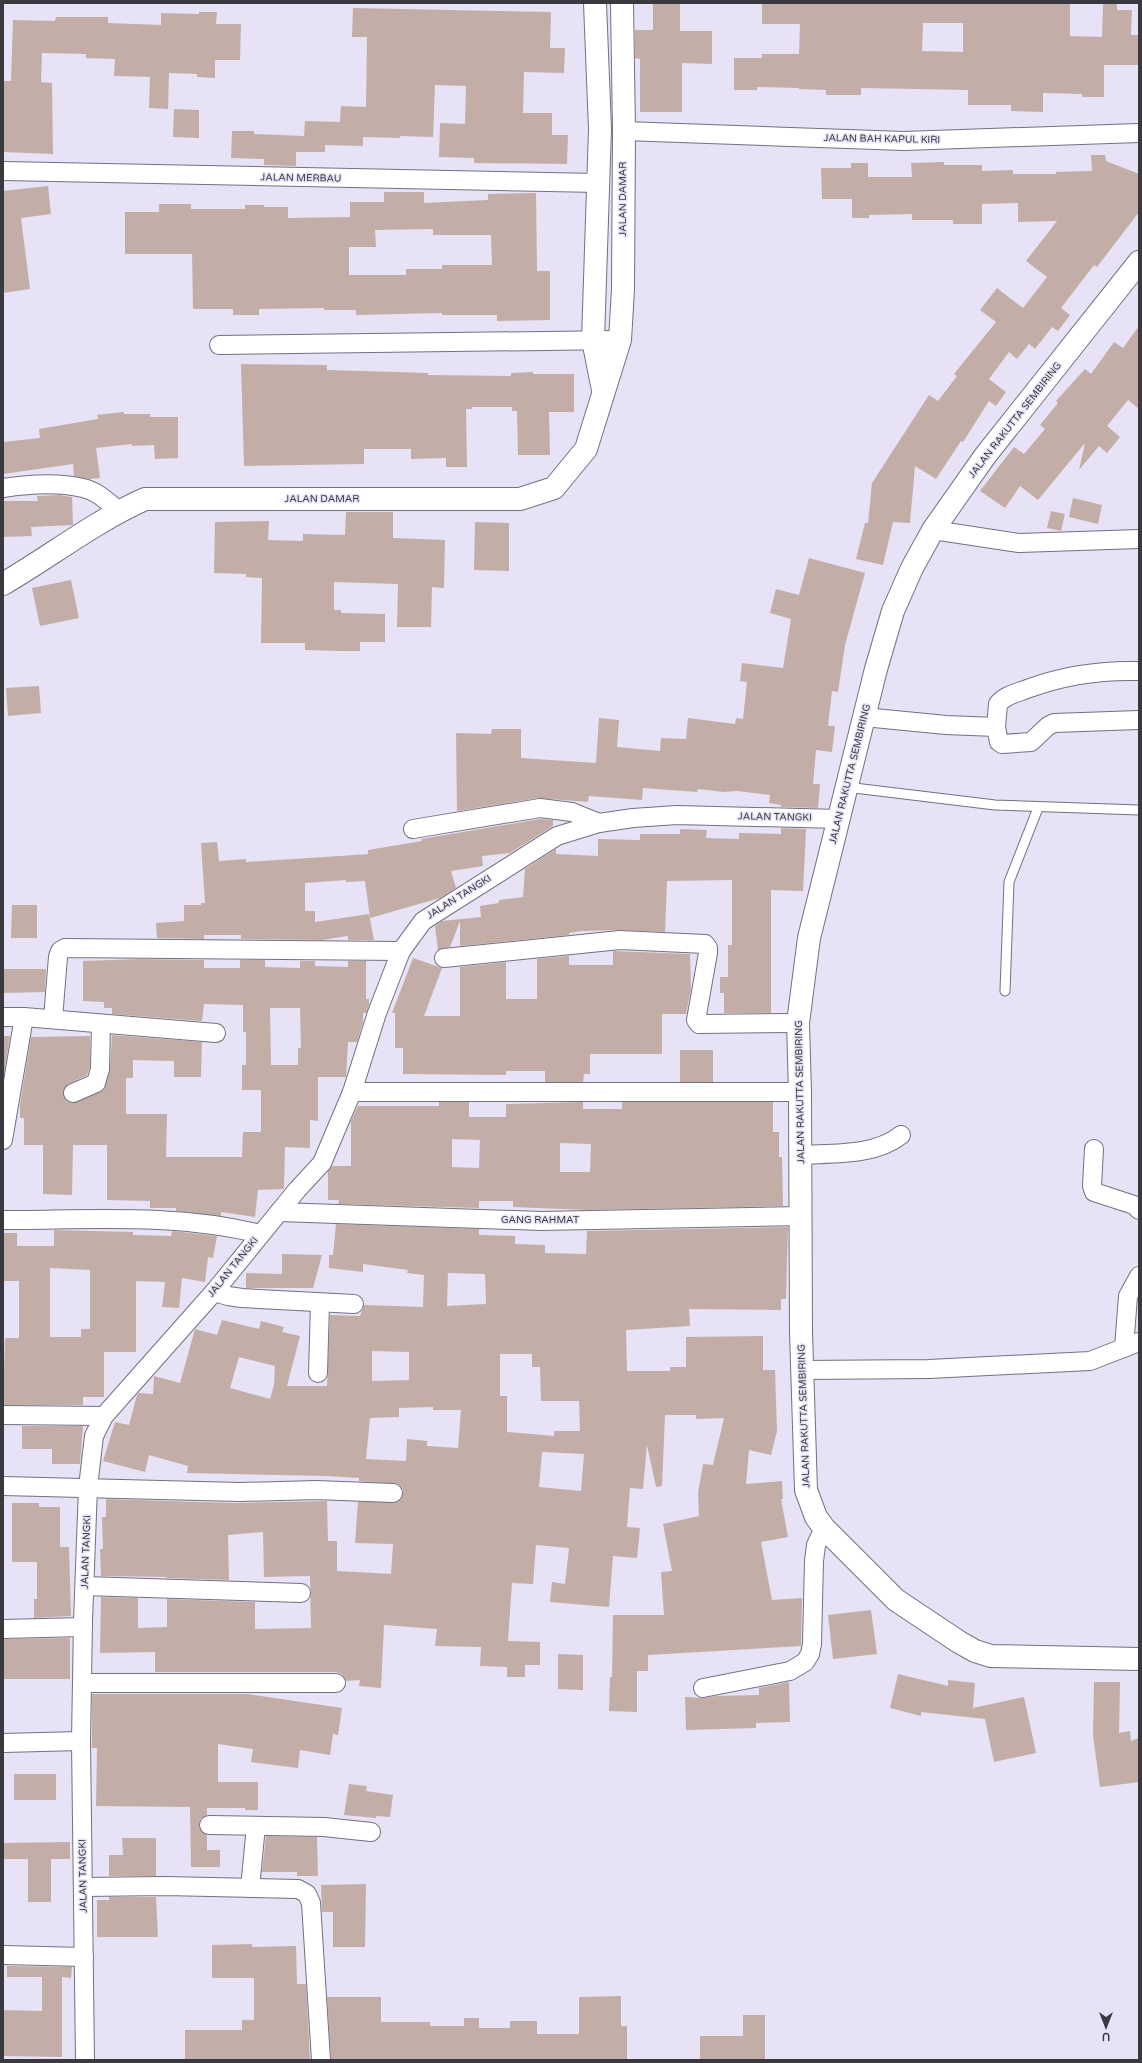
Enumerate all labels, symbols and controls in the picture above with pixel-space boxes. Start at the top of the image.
street label: JALAN BAH KAPUL KIRI [824,132,940,146]
street label: JALAN DAMAR [617,162,629,236]
street label: JALAN MERBAU [261,171,341,185]
street label: JALAN RAKUTTA SEMBIRING [966,360,1064,480]
street label: JALAN DAMAR [285,493,359,505]
street label: JALAN RAKUTTA SEMBIRING [827,703,873,845]
street label: JALAN TANGKI [738,810,812,824]
street label: JALAN TANGKI [425,872,493,922]
street label: JALAN RAKUTTA SEMBIRING [793,1020,807,1164]
street label: GANG RAHMAT [501,1214,579,1226]
street label: JALAN TANGKI [205,1235,261,1299]
street label: JALAN RAKUTTA SEMBIRING [795,1344,813,1488]
street label: JALAN TANGKI [79,1515,93,1589]
street label: JALAN TANGKI [76,1839,90,1913]
north arrow [1086,2007,1126,2047]
text: U [1102,2030,1110,2043]

